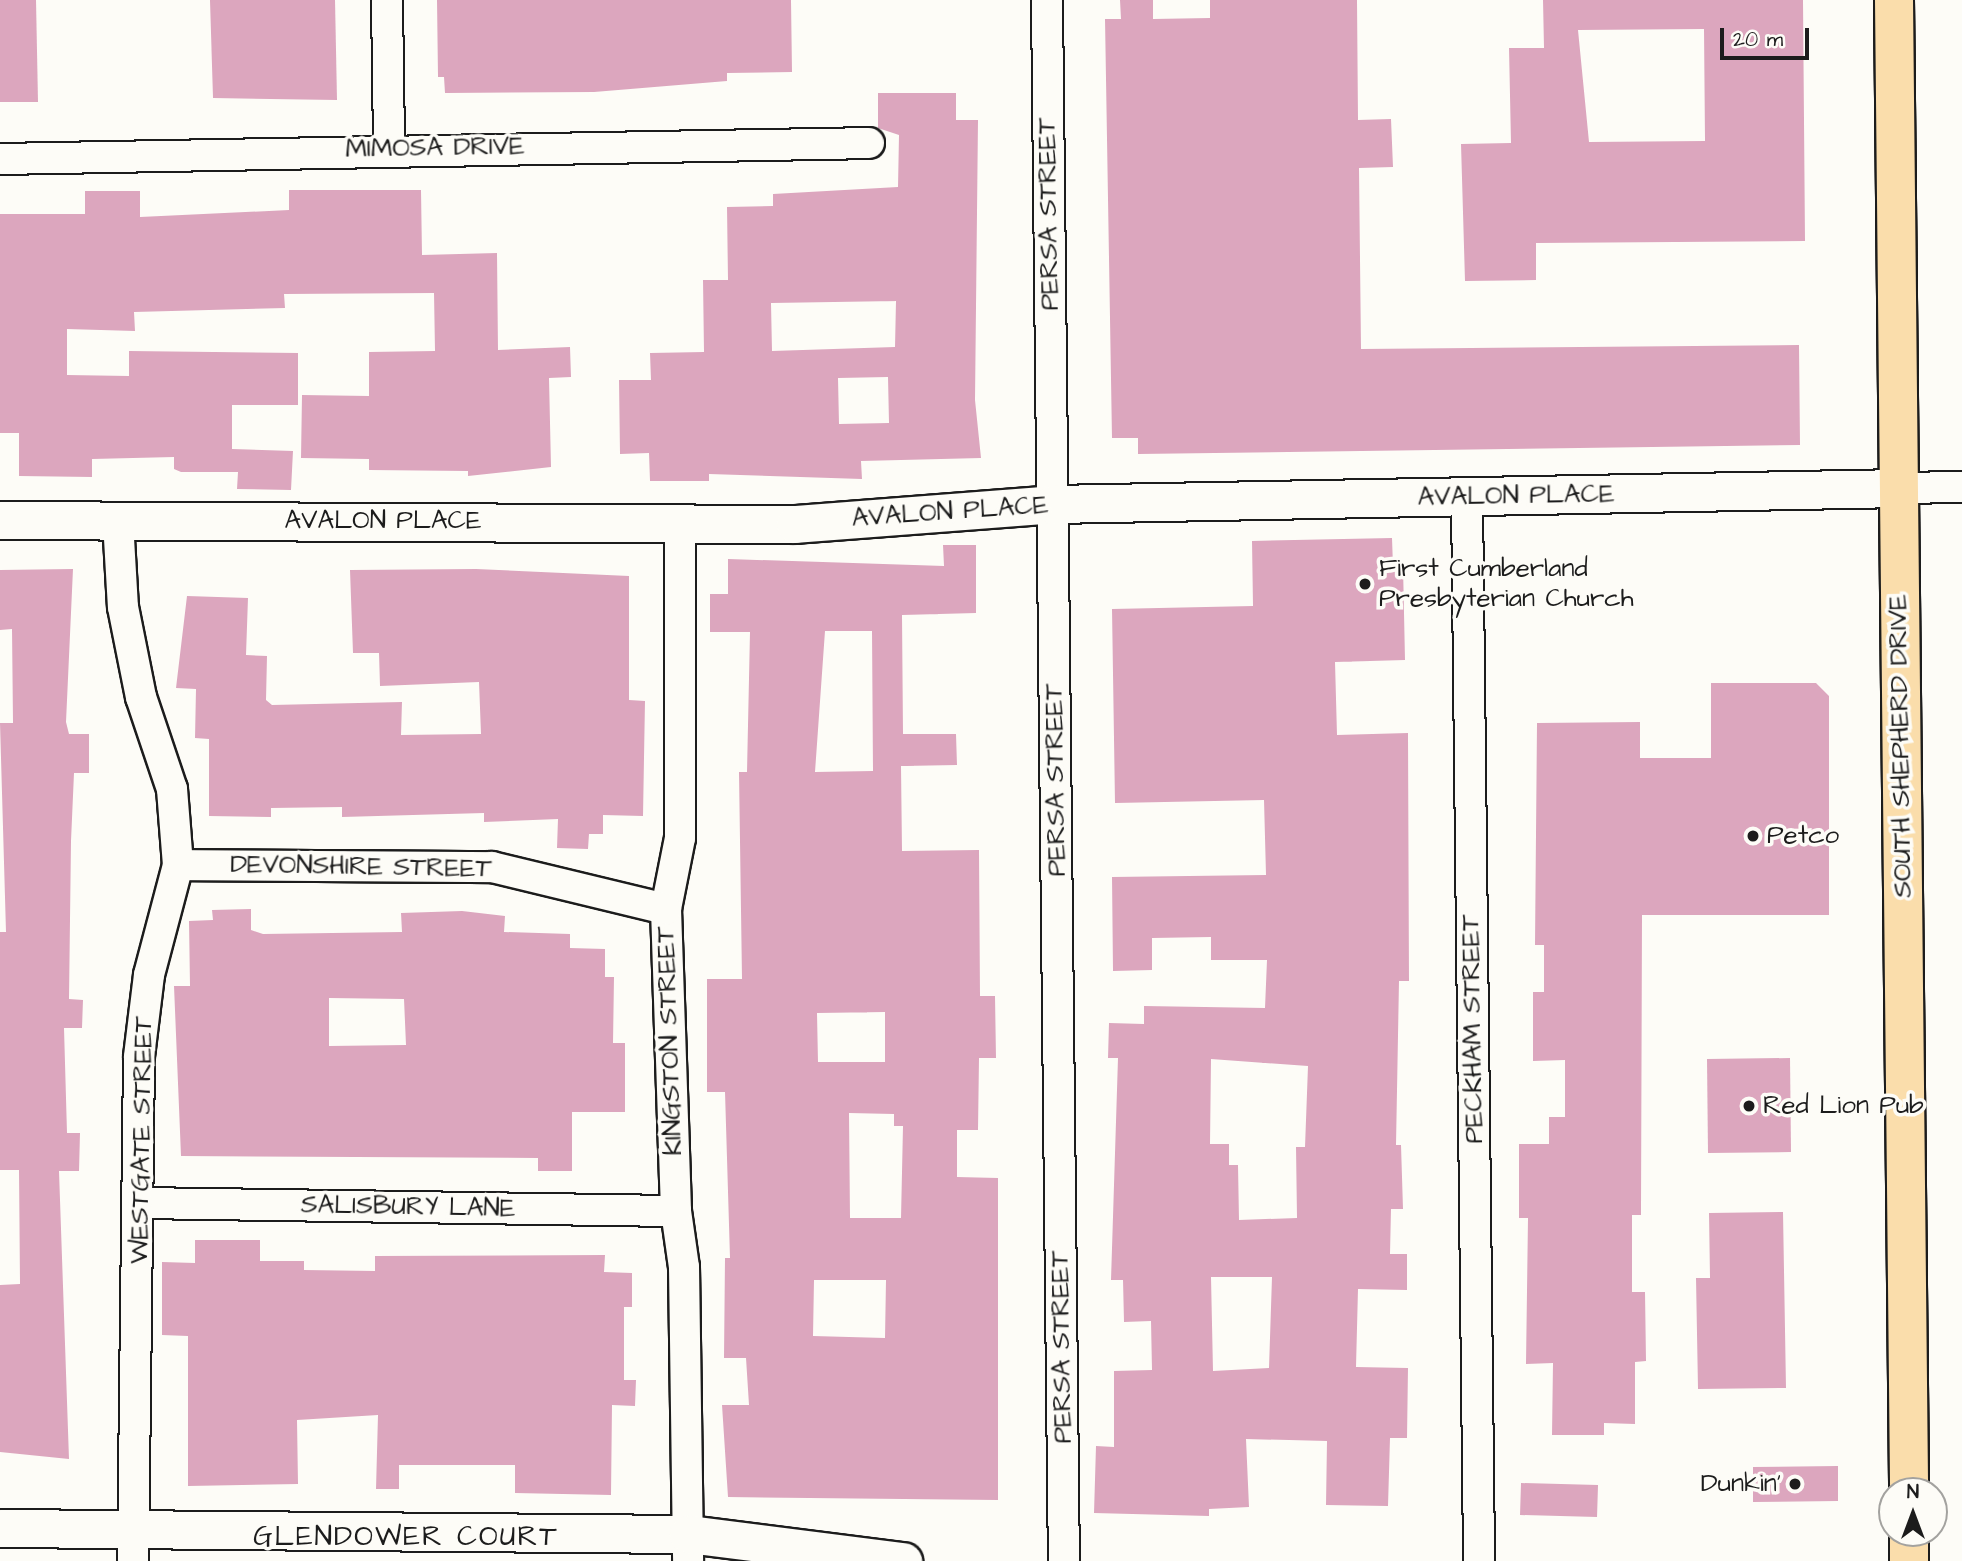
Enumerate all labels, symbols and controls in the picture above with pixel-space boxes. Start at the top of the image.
scale bar [1724,14,1813,58]
text: 20 m [1733,25,1783,54]
street label: PERSA STREET [1032,117,1066,311]
street label: MIMOSA DRIVE [345,131,525,165]
street label: AVALON PLACE [1417,479,1615,513]
street label: AVALON PLACE [851,490,1049,534]
street label: AVALON PLACE [285,505,481,537]
place label: First Cumberland Presbyterian Church [1379,553,1634,614]
marker: First Cumberland Presbyterian Church [1357,576,1373,592]
street label: SOUTH SHEPHERD DRIVE [1883,594,1919,898]
street label: PERSA STREET [1039,683,1073,877]
place label: Petco [1767,820,1839,852]
marker: Petco [1745,828,1761,844]
street label: DEVONSHIRE STREET [230,849,492,885]
street label: PECKHAM STREET [1455,914,1491,1144]
street label: KINGSTON STREET [650,926,690,1156]
street label: WESTGATE STREET [124,1016,160,1264]
place label: Red Lion Pub [1763,1090,1924,1122]
marker: Red Lion Pub [1741,1098,1757,1114]
street label: SALISBURY LANE [301,1190,515,1224]
street label: PERSA STREET [1045,1250,1079,1444]
place label: Dunkin' [1701,1468,1781,1500]
marker: Dunkin' [1787,1476,1803,1492]
north arrow [1878,1477,1948,1547]
text: N [1907,1479,1919,1506]
district label: GLENDOWER COURT [255,1520,557,1554]

